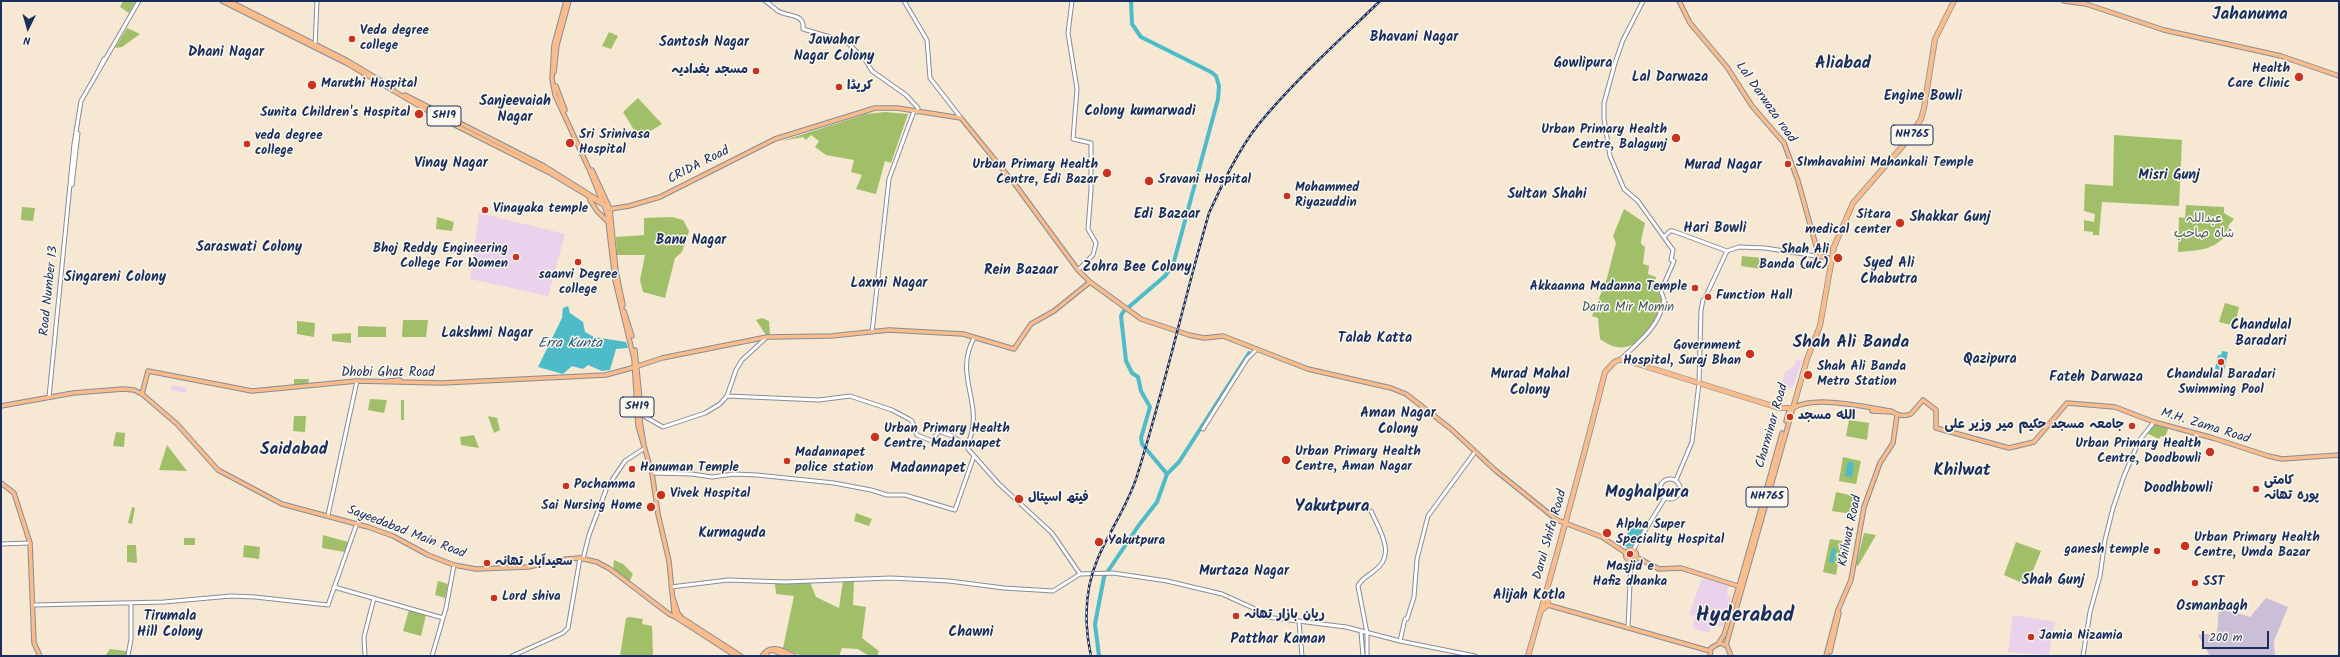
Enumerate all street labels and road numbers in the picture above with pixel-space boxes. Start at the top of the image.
street label: Lal Darwaza road [1731,60,1799,146]
road number: SH19 [427,106,461,126]
road number: NH765 [1891,125,1933,145]
street label: CRIDA Road [666,144,732,188]
street label: Road Number 13 [38,245,62,337]
street label: Dhobi Ghat Road [341,366,435,382]
street label: Charminar Road [1753,382,1793,470]
road number: SH19 [620,397,654,417]
street label: M.H. Zama Road [2159,406,2251,448]
road number: NH765 [1746,487,1788,507]
street label: Darul Shifa Road [1531,488,1571,582]
street label: Khilwat Road [1836,494,1866,568]
street label: Sayeedabad Main Road [345,503,467,563]

